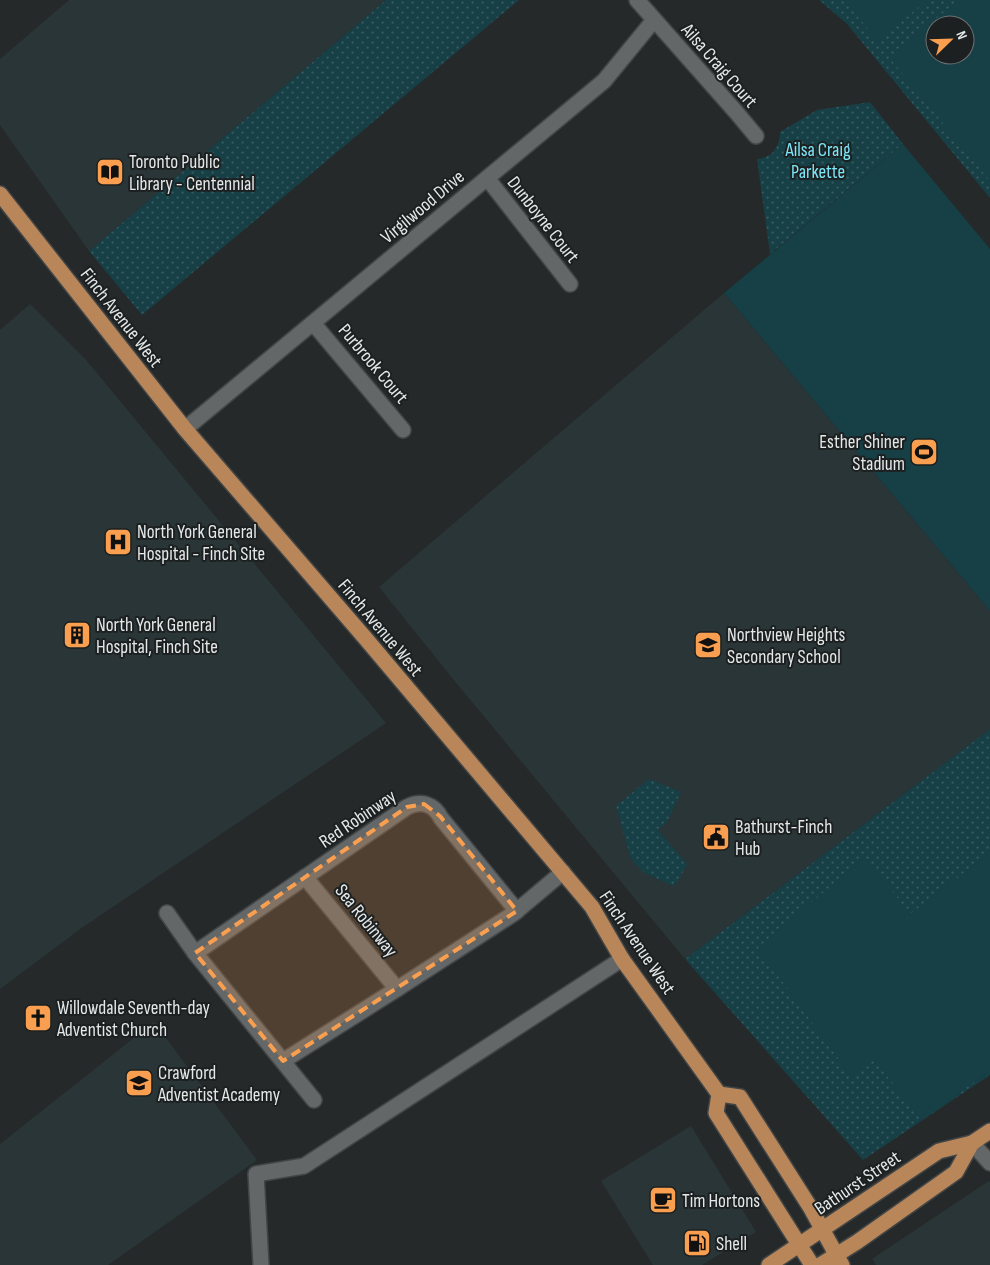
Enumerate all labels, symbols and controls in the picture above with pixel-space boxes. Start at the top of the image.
north arrow [925,15,975,65]
street label: Ailsa Craig Court [675,18,762,113]
text: N [952,28,971,42]
park label: Ailsa Craig Parkette [785,139,851,184]
place label: Toronto Public Library - Centennial [129,151,255,196]
library icon: Toronto Public Library - Centennial [95,157,125,187]
street label: Virgilwood Drive [376,166,469,249]
street label: Dunboyne Court [502,172,584,268]
street label: Finch Avenue West [75,264,167,372]
street label: Purbrook Court [333,319,413,409]
place label: Esther Shiner Stadium [819,431,906,476]
sports icon: Esther Shiner Stadium [909,437,939,467]
place label: North York General Hospital - Finch Site [137,521,265,566]
hospital icon: North York General Hospital - Finch Site [103,527,133,557]
street label: Finch Avenue West [333,575,427,681]
place label: North York General Hospital, Finch Site [96,614,218,659]
building icon: North York General Hospital, Finch Site [62,620,92,650]
place label: Northview Heights Secondary School [727,624,846,669]
school or university icon: Northview Heights Secondary School [693,630,723,660]
street label: Red Robinway [315,785,401,853]
place label: Bathurst-Finch Hub [735,816,832,861]
public building icon: Bathurst-Finch Hub [701,822,731,852]
street label: Sea Robinway [330,880,403,963]
street label: Finch Avenue West [594,887,680,999]
place label: Willowdale Seventh-day Adventist Church [56,997,211,1042]
church icon: Willowdale Seventh-day Adventist Church [23,1003,53,1033]
place label: Crawford Adventist Academy [157,1062,281,1107]
school or university icon: Crawford Adventist Academy [124,1068,154,1098]
street label: Bathurst Street [811,1146,905,1220]
cafe icon: Tim Hortons [648,1185,678,1215]
place label: Tim Hortons [682,1190,760,1213]
fuel station icon: Shell [682,1228,712,1258]
place label: Shell [716,1233,747,1256]

